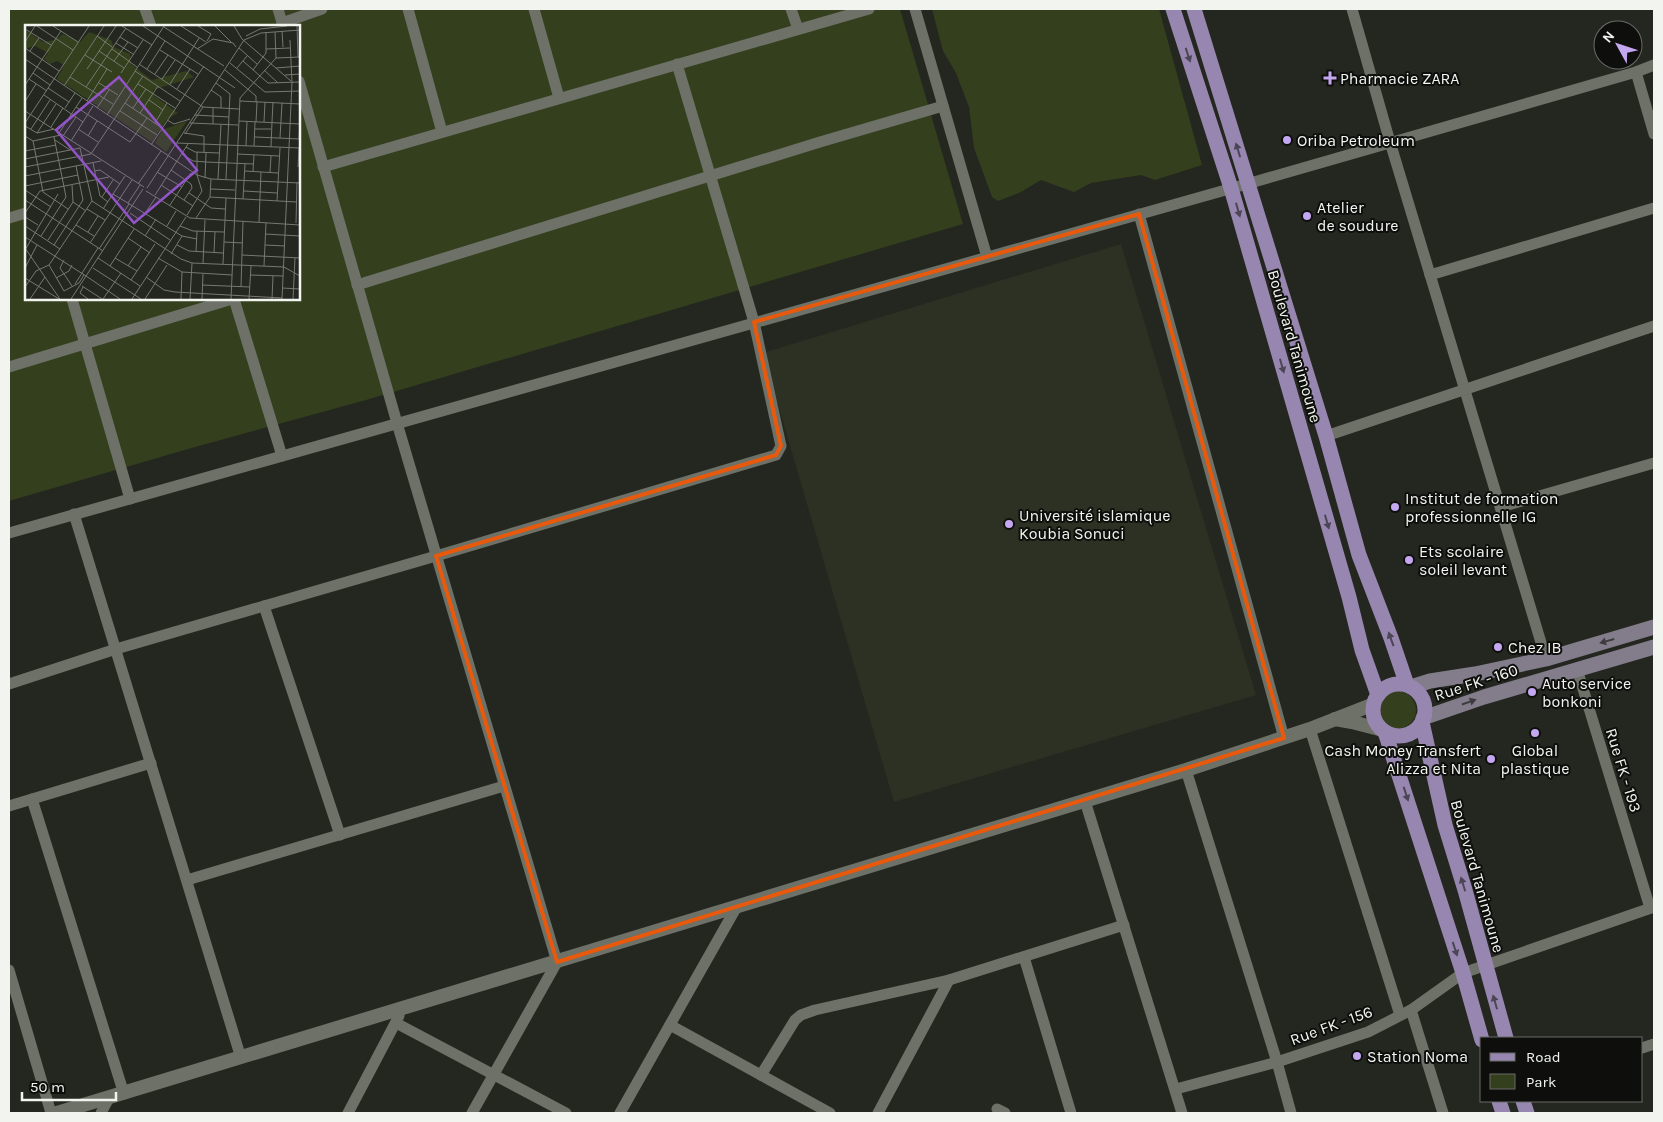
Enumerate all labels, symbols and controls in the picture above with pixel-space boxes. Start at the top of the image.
north arrow [1593,20,1643,70]
inset map [25,25,300,300]
text: N [1599,28,1618,46]
one-way arrow [1185,48,1193,63]
place label: Pharmacie ZARA [1340,69,1460,88]
marker: Pharmacie ZARA [1324,72,1336,84]
place label: Oriba Petroleum [1297,131,1415,150]
marker: Oriba Petroleum [1281,134,1293,146]
one-way arrow [1233,143,1241,158]
place label: Atelier de soudure [1317,198,1399,235]
one-way arrow [1234,202,1242,217]
marker: Atelier de soudure [1301,210,1313,222]
street label: Boulevard Tanimoune [1264,268,1325,425]
one-way arrow [1279,359,1287,374]
place label: Institut de formation professionnelle IG [1405,489,1558,526]
marker: Institut de formation professionnelle IG [1389,501,1401,513]
place label: Université islamique Koubia Sonuci [1019,506,1171,543]
one-way arrow [1323,515,1331,530]
marker: Université islamique Koubia Sonuci [1003,518,1015,530]
place label: Ets scolaire soleil levant [1419,542,1507,579]
marker: Ets scolaire soleil levant [1403,554,1415,566]
one-way arrow [1387,631,1395,646]
one-way arrow [1600,637,1615,645]
place label: Chez IB [1508,638,1562,657]
marker: Chez IB [1492,641,1504,653]
street label: Rue FK - 160 [1432,660,1520,705]
place label: Auto service bonkoni [1542,674,1631,711]
marker: Auto service bonkoni [1526,686,1538,698]
one-way arrow [1462,698,1477,705]
street label: Rue FK - 193 [1602,726,1645,814]
marker: Global plastique [1529,727,1541,739]
place label: Cash Money Transfert Alizza et Nita [1325,741,1481,778]
place label: Global plastique [1500,741,1570,778]
marker: Cash Money Transfert Alizza et Nita [1485,753,1497,765]
one-way arrow [1402,787,1410,802]
street label: Boulevard Tanimoune [1447,798,1508,955]
one-way arrow [1459,877,1466,892]
one-way arrow [1452,942,1459,957]
one-way arrow [1491,994,1499,1009]
street label: Rue FK - 156 [1287,1002,1375,1049]
legend [1480,1037,1643,1102]
place label: Station Noma [1367,1047,1468,1066]
text: Road [1526,1048,1561,1066]
marker: Station Noma [1351,1050,1363,1062]
scale bar [22,1070,116,1102]
text: Park [1526,1073,1556,1091]
text: 50 m [30,1078,65,1096]

